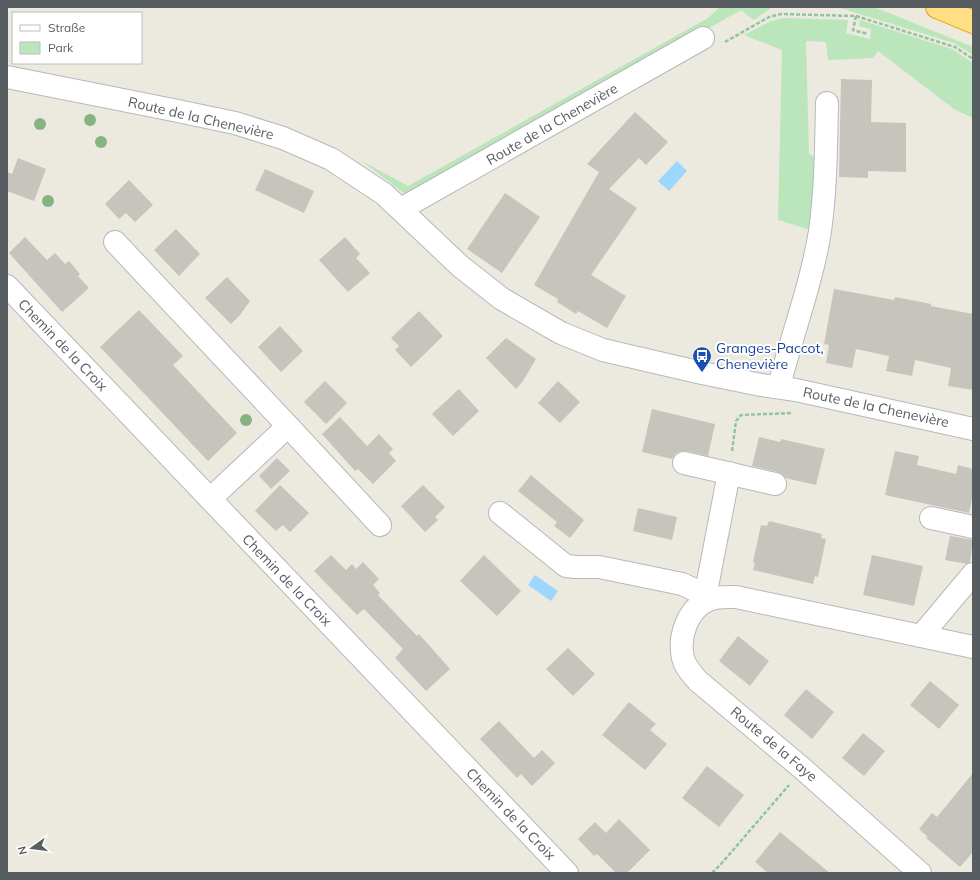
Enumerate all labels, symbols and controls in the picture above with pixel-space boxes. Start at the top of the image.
legend [12,12,142,64]
text: Straße [48,20,85,35]
text: Park [48,40,74,55]
street label: Route de la Chenevière [483,79,621,169]
street label: Route de la Chenevière [126,92,276,144]
street label: Chemin de la Croix [14,295,112,395]
place label: Granges-Paccot, Chenevière [716,339,824,373]
bus stop icon: Granges-Paccot, Chenevière [691,345,713,373]
street label: Route de la Chenevière [801,383,951,431]
street label: Chemin de la Croix [238,530,336,630]
street label: Route de la Faye [727,703,821,785]
street label: Chemin de la Croix [462,764,560,864]
north arrow [12,828,52,868]
text: N [14,845,30,856]

